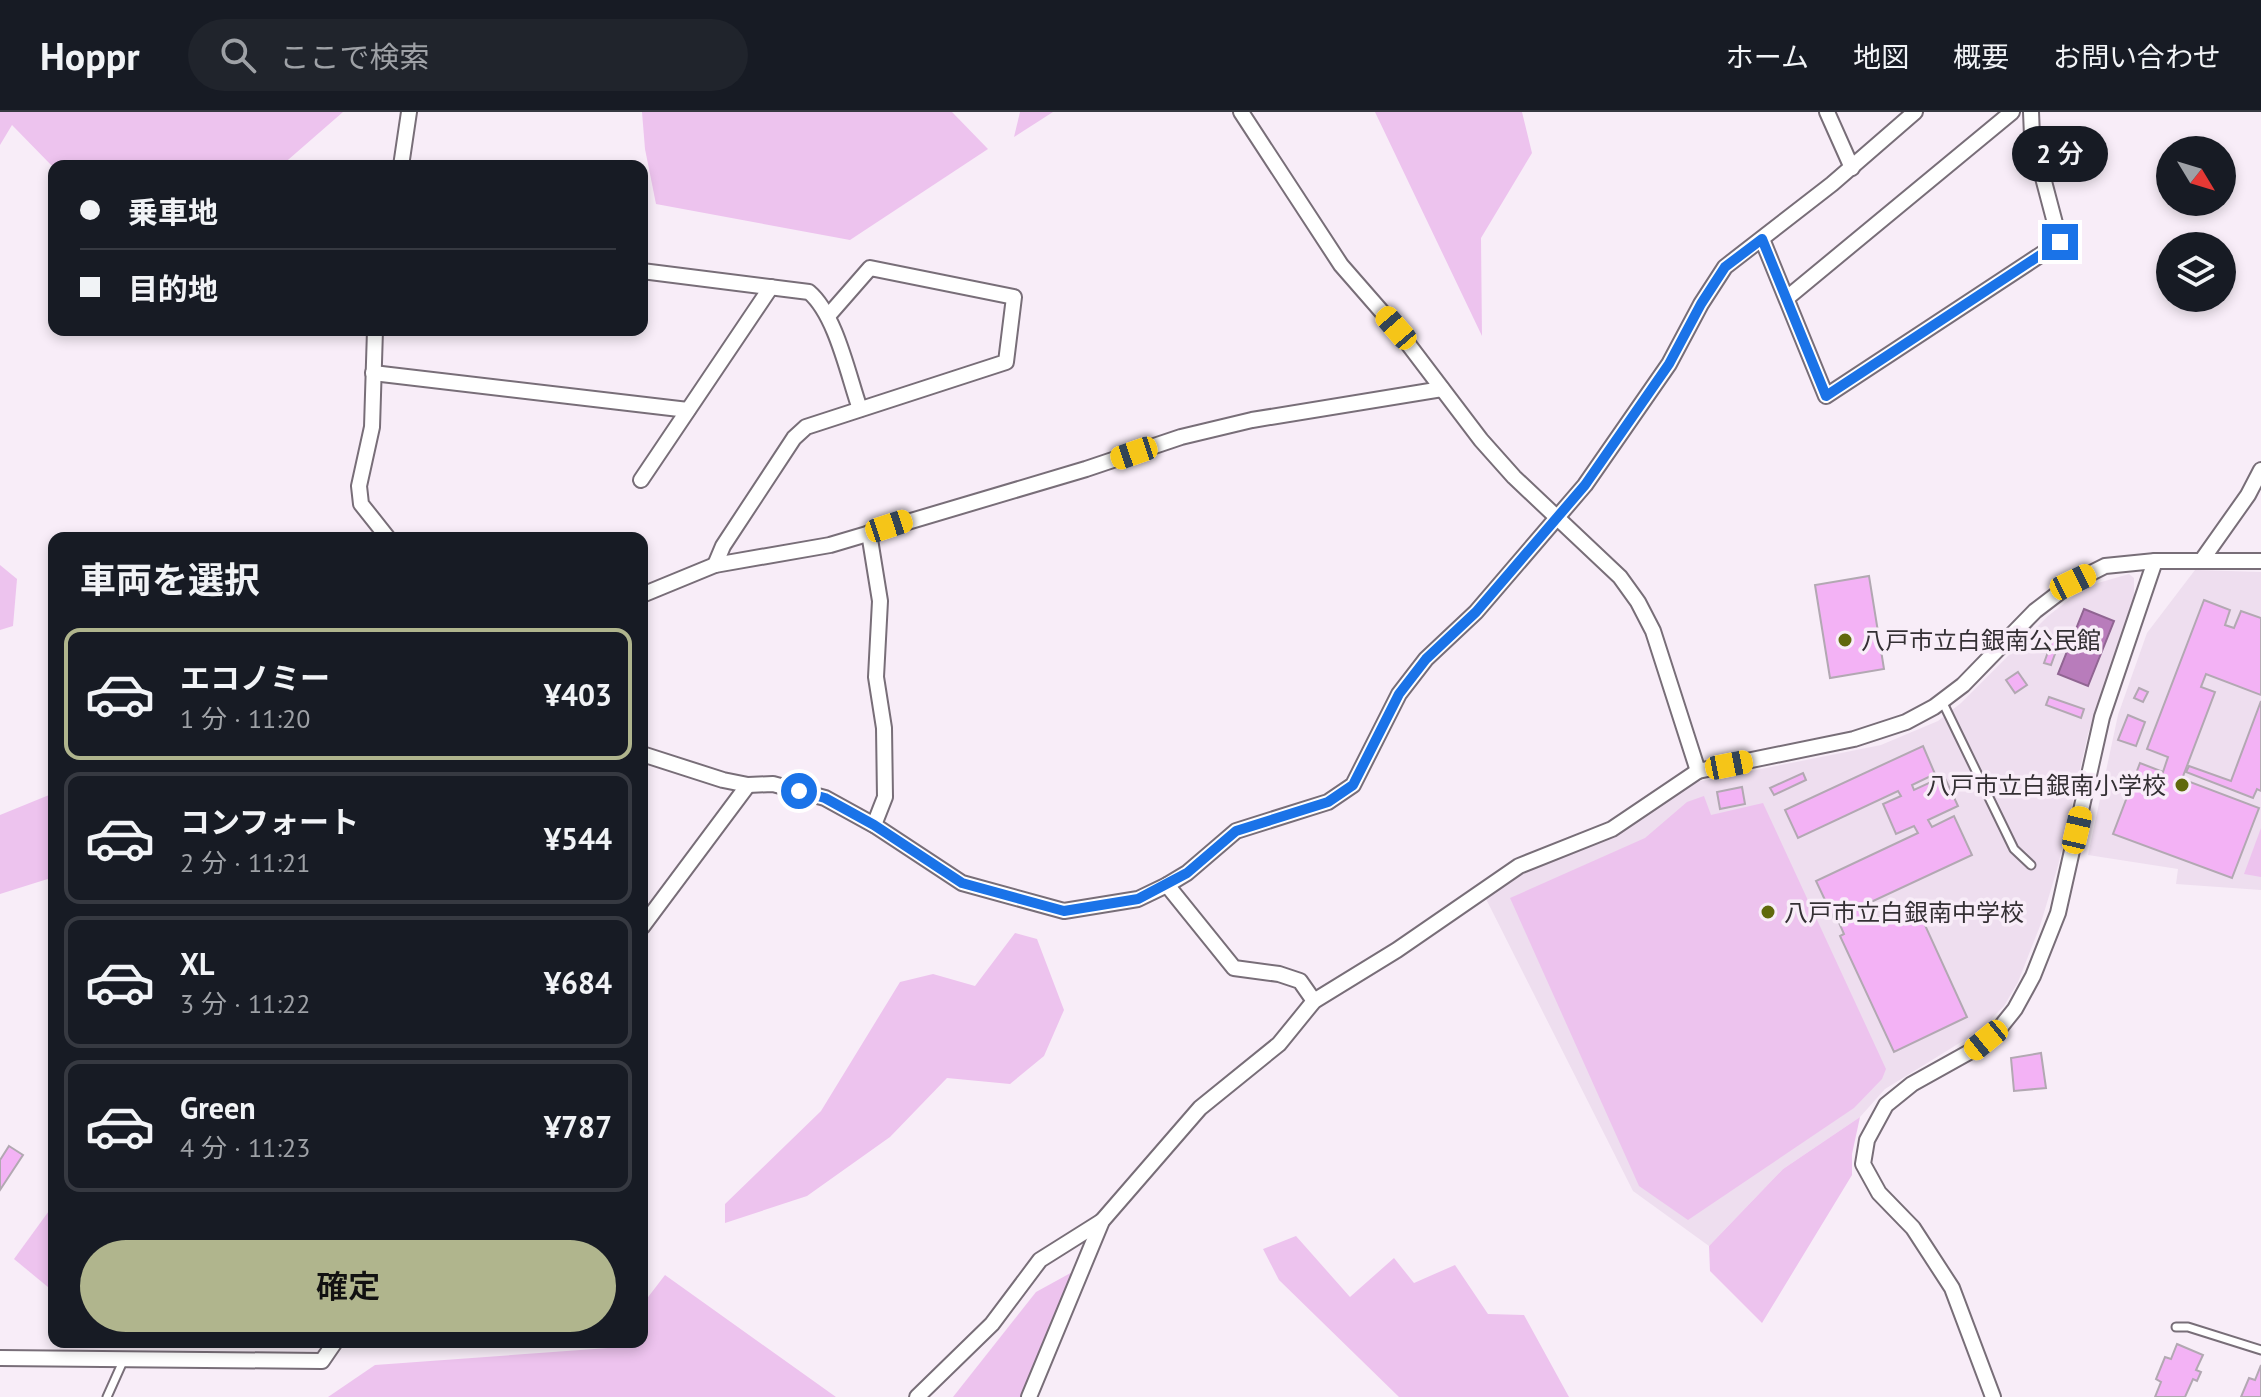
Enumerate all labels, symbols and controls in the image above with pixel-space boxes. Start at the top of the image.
search box [188,19,748,91]
text: Hoppr [40,31,140,80]
icon: search [216,33,260,77]
text: ここで検索 [280,37,430,76]
text: ホーム [1726,38,1809,75]
text: 地図 [1853,38,1909,75]
text: 概要 [1953,38,2009,75]
text: お問い合わせ [2053,38,2221,75]
callout: 2 分 [2012,126,2108,182]
north arrow [2156,136,2236,216]
map controls [2156,136,2236,312]
text: 2 分 [2036,137,2084,170]
text: 乗車地 [128,192,218,231]
route end [2042,224,2078,260]
button: layers [2156,232,2236,312]
text: 目的地 [128,269,218,308]
car [1371,302,1421,354]
car [1107,434,1161,472]
car [862,507,916,545]
text: 車両を選択 [80,556,260,603]
car [2046,561,2100,603]
place label: 八戸市立白銀南公民館 [1861,625,2101,656]
marker: 八戸市立白銀南公民館 [1836,631,1854,649]
icon: car [84,658,156,730]
text: エコノミー [180,658,330,697]
text: ¥403 [544,675,612,714]
text: 1 分 · 11:20 [180,702,310,735]
car [1703,749,1755,781]
place label: 八戸市立白銀南小学校 [1926,770,2166,801]
route start [781,773,817,809]
marker: 八戸市立白銀南小学校 [2173,776,2191,794]
icon: car [84,802,156,874]
text: コンフォート [180,802,359,841]
car [2060,804,2094,856]
text: ¥544 [544,819,612,858]
text: 2 分 · 11:21 [180,846,310,879]
place label: 八戸市立白銀南中学校 [1784,897,2024,928]
marker: 八戸市立白銀南中学校 [1759,903,1777,921]
text: XL [180,944,214,983]
icon: car [84,946,156,1018]
text: ¥684 [544,963,612,1002]
text: 3 分 · 11:22 [180,987,310,1020]
car [1960,1016,2012,1064]
text: Green [180,1088,255,1127]
icon: car [84,1090,156,1162]
text: ¥787 [544,1107,612,1146]
text: 4 分 · 11:23 [180,1131,310,1164]
button: 確定 [80,1240,616,1332]

